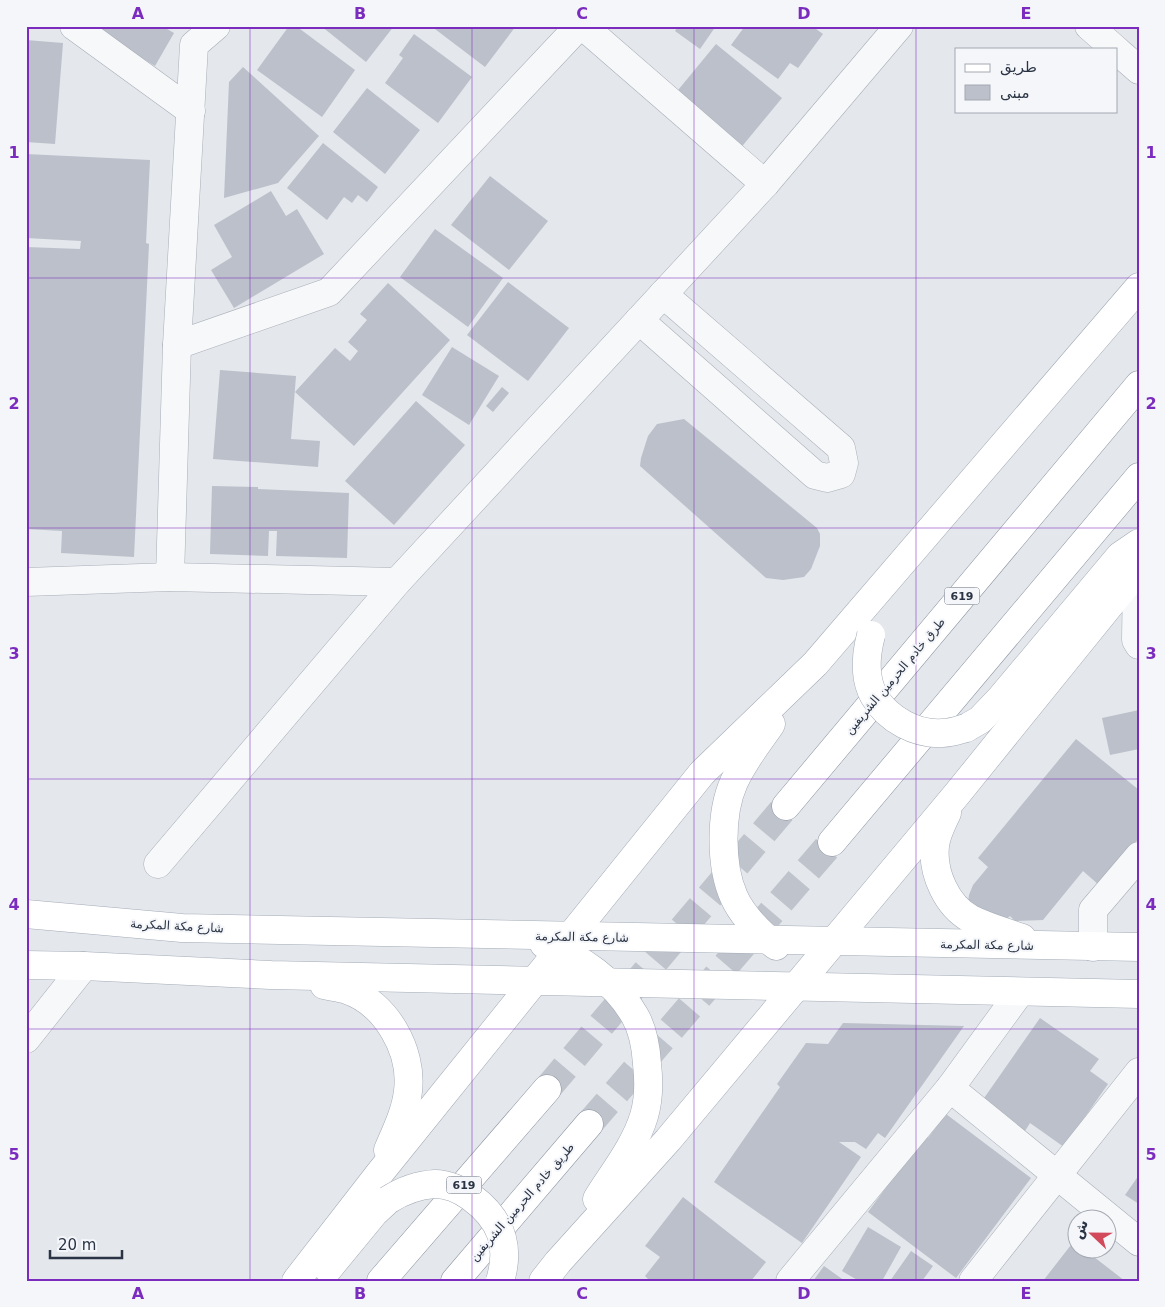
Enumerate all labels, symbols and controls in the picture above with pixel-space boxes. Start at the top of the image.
text: A [132,4,145,23]
text: B [354,4,366,23]
text: C [576,4,588,23]
text: D [797,4,811,23]
text: E [1021,4,1031,23]
legend [955,48,1118,112]
text: طريق [1000,58,1037,76]
text: مبنى [1000,84,1030,102]
text: 1 [8,143,20,162]
text: 1 [1145,143,1157,162]
text: 2 [8,394,20,413]
text: 2 [1145,394,1157,413]
road number: 619 [944,588,980,604]
street label: طرق خادم الحرمين الشريفين [842,615,949,738]
text: 3 [8,644,20,663]
text: 3 [1145,644,1157,663]
text: 4 [8,895,20,914]
text: 4 [1145,895,1157,914]
street label: شارع مكة المكرمة [130,917,224,936]
street label: شارع مكة المكرمة [535,929,629,946]
street label: شارع مكة المكرمة [940,937,1034,954]
street label: طريق خادم الحرمين الشريفين [467,1140,578,1265]
text: 5 [8,1145,20,1164]
text: 5 [1145,1145,1157,1164]
road number: 619 [446,1176,482,1194]
north arrow [1068,1210,1118,1260]
text: ش [1069,1217,1091,1241]
scale bar [50,1227,122,1259]
text: 20 m [58,1236,96,1254]
text: A [132,1284,145,1303]
text: B [354,1284,366,1303]
text: C [576,1284,588,1303]
text: D [797,1284,811,1303]
text: E [1021,1284,1031,1303]

